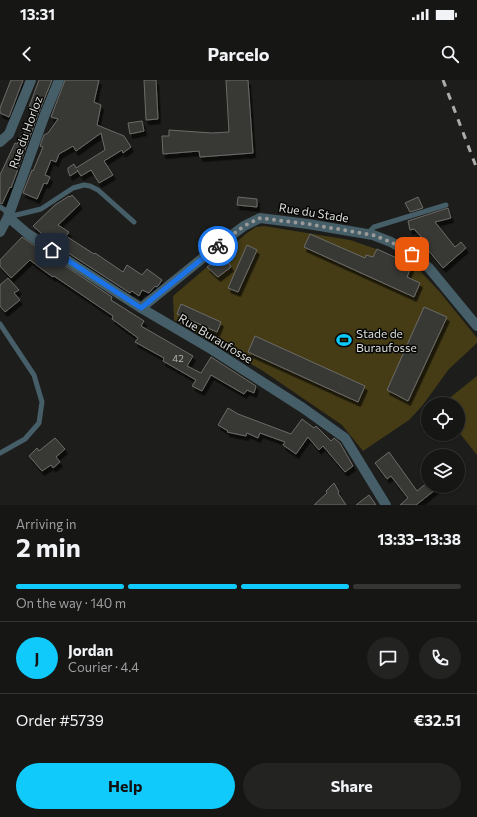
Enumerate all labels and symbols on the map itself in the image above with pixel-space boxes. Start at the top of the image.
street label: Rue du Horloz [5,94,45,170]
street label: Rue du Stade [278,200,350,224]
courier [198,226,238,266]
pin [35,233,69,267]
pin [395,237,429,271]
street label: Rue Buraufosse [176,310,256,366]
place label: Stade de Buraufosse [356,326,417,354]
sports icon: Stade de Buraufosse [335,331,353,349]
house number: 42 [172,352,184,364]

